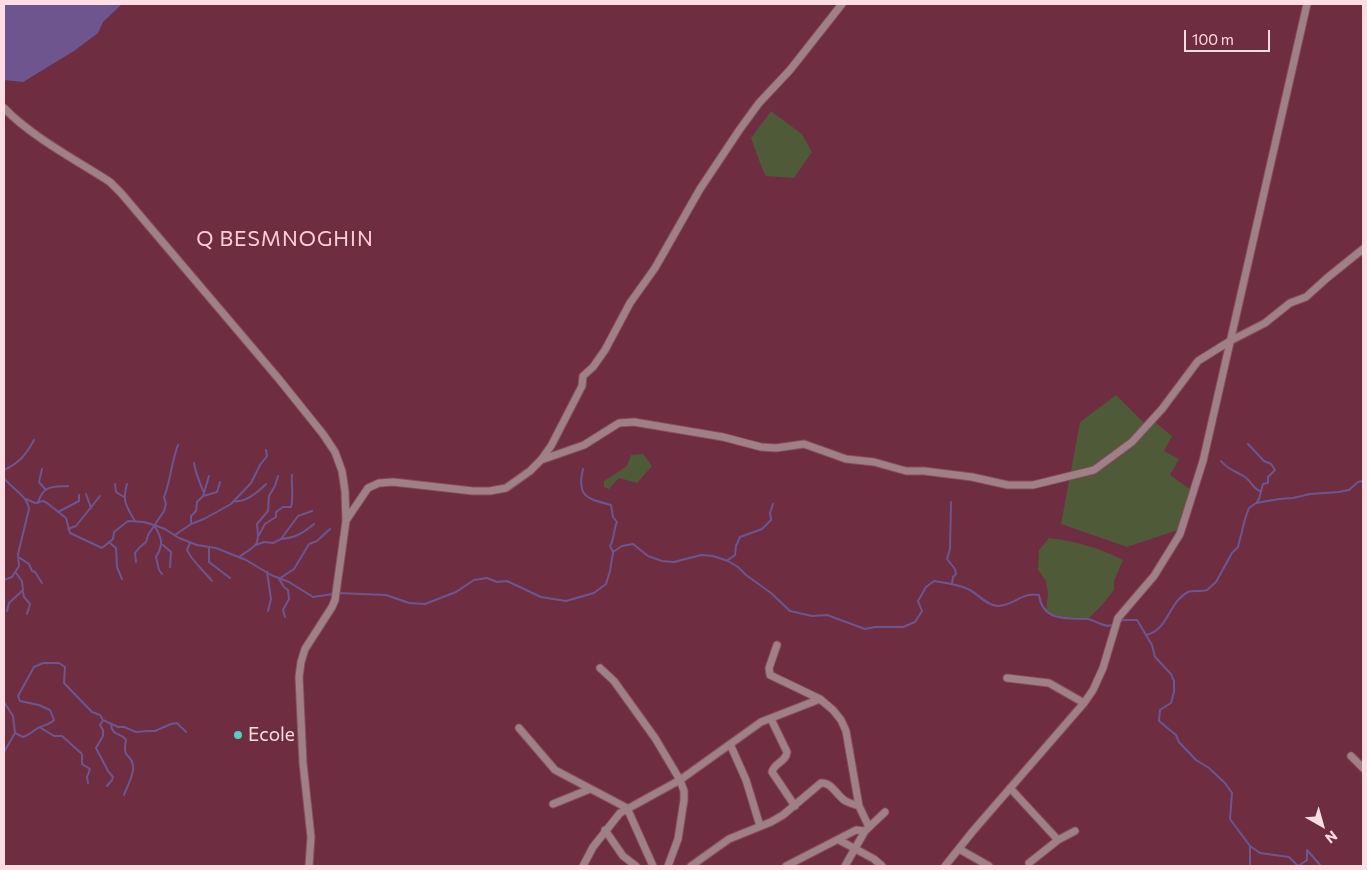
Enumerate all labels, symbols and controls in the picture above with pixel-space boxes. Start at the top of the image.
scale bar [1187,20,1273,52]
text: 100 m [1192,30,1234,48]
district label: Q BESMNOGHIN [195,226,375,252]
place label: Ecole [248,724,295,746]
marker: Ecole [232,729,244,741]
north arrow [1297,800,1347,850]
text: N [1322,827,1341,847]

